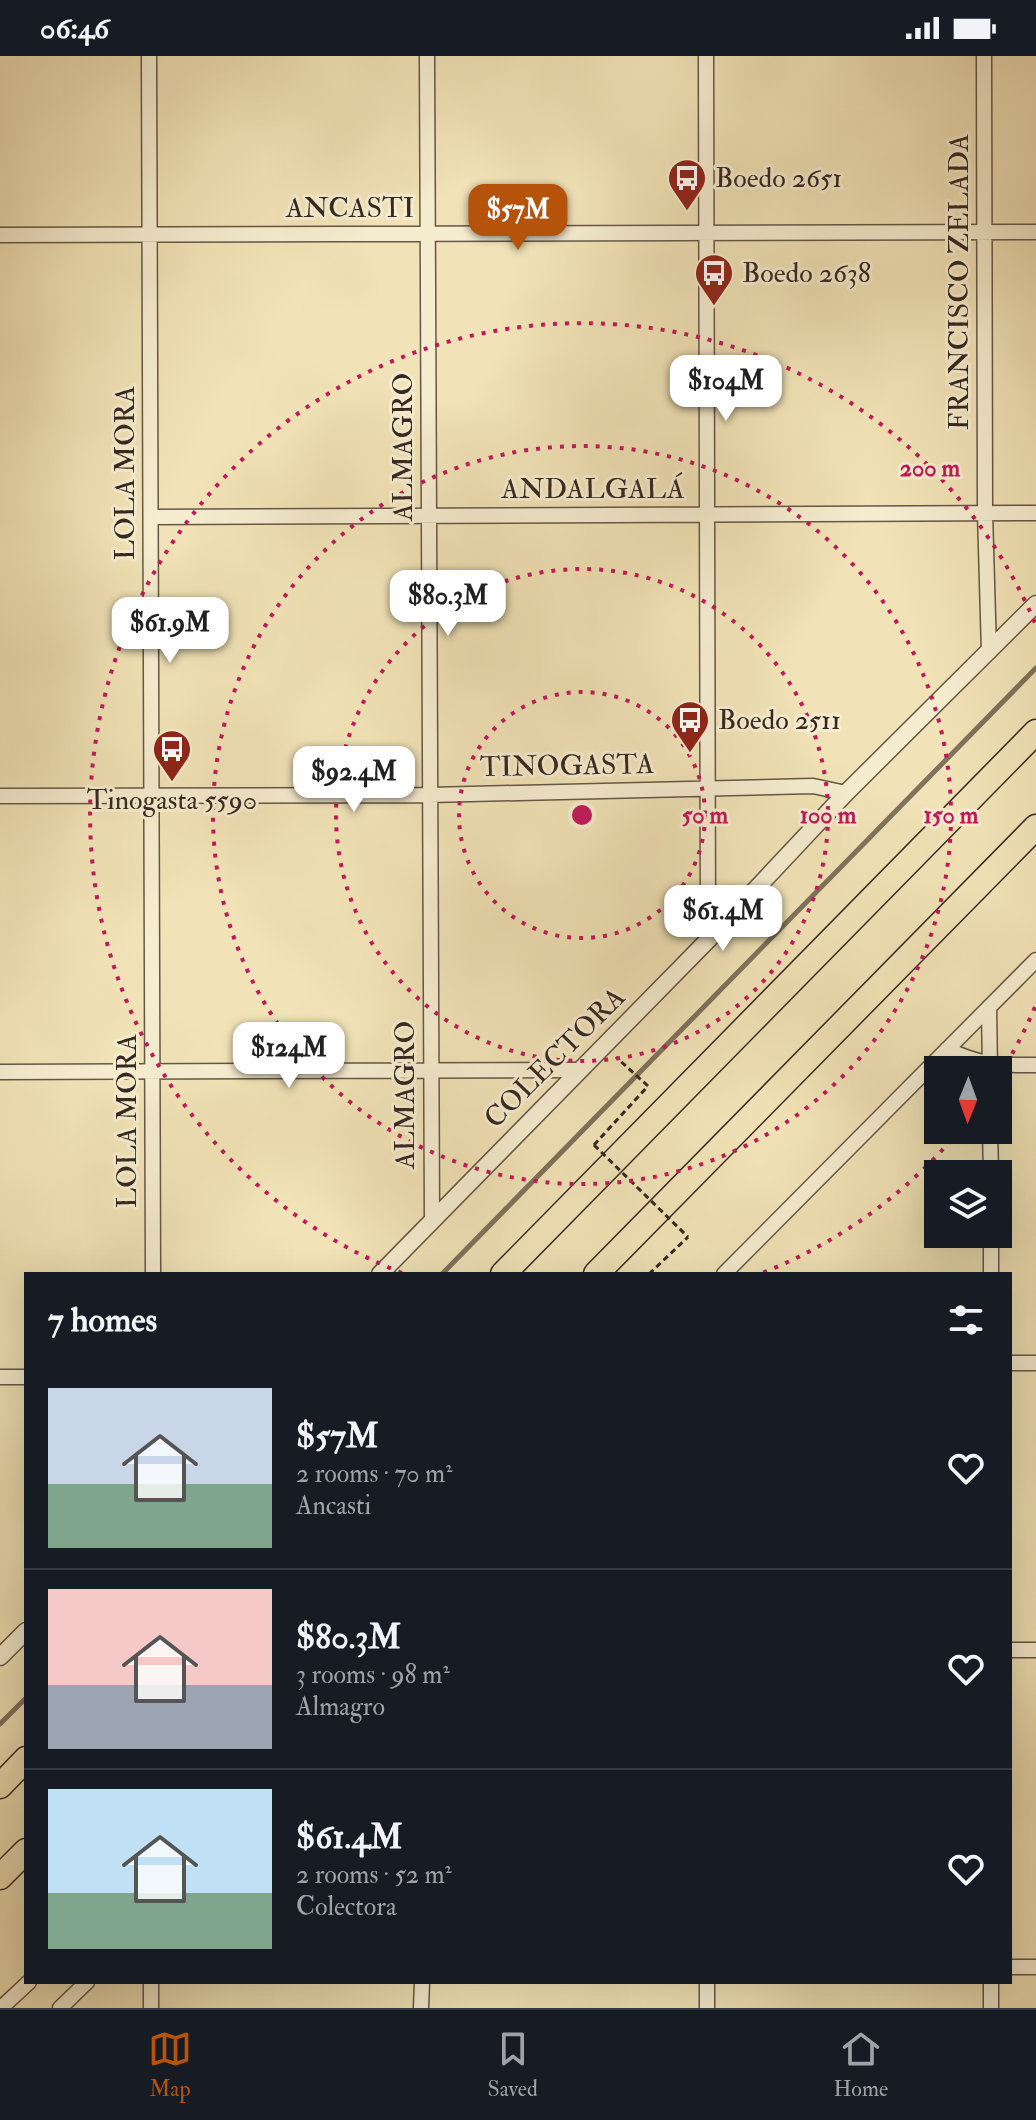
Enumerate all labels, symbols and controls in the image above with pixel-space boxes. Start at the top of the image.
text: 06:46 [40,10,109,47]
street label: FRANCISCO ZELADA [942,133,977,430]
bus stop icon: Boedo 2651 [666,157,708,212]
place label: Boedo 2651 [715,161,842,196]
pin: $57M [471,184,565,252]
street label: ANCASTI [285,191,414,226]
text: $57M [486,194,550,226]
bus stop icon: Boedo 2638 [693,252,735,307]
place label: Boedo 2638 [742,256,871,291]
pin: $104M [670,355,782,423]
text: $104M [688,365,764,397]
street label: ALMAGRO [386,373,421,522]
street label: LOLA MORA [108,386,143,560]
text: 200 m [900,453,961,484]
street label: ANDALGALÁ [500,472,685,507]
pin: $80.3M [383,570,513,638]
text: $80.3M [408,580,488,612]
pin: $61.9M [105,597,235,665]
text: $61.9M [130,607,210,639]
bus stop icon: Boedo 2511 [669,699,711,754]
place label: Boedo 2511 [718,703,841,738]
bus stop icon: Tinogasta 5590 [151,728,193,783]
pin: $92.4M [289,746,419,814]
street label: TINOGASTA [480,747,655,785]
text: $92.4M [311,756,397,788]
place label: Tinogasta 5590 [87,783,257,818]
text: 50 m [682,800,729,831]
text: 100 m [800,800,857,831]
text: 150 m [924,800,979,831]
centre of rings [568,801,596,829]
pin: $61.4M [658,885,788,953]
text: $61.4M [682,895,764,927]
street label: COLECTORA [477,980,633,1136]
street label: ALMAGRO [388,1021,423,1170]
pin: $124M [233,1022,345,1090]
text: $124M [251,1032,327,1064]
street label: LOLA MORA [110,1034,145,1208]
north arrow [924,1056,1012,1144]
map controls [924,1056,1012,1248]
button: layers [924,1160,1012,1248]
icon: filters [944,1298,988,1342]
text: 7 homes [48,1299,157,1342]
text: $57M [296,1415,379,1458]
icon: home [112,1420,208,1516]
icon: heart [944,1446,988,1490]
text: 2 rooms · 70 m² [296,1458,453,1490]
text: Ancasti [296,1490,371,1522]
text: $80.3M [296,1616,401,1659]
icon: home [112,1621,208,1717]
icon: heart [944,1647,988,1691]
text: 3 rooms · 98 m² [296,1659,450,1691]
text: Almagro [296,1691,385,1723]
text: $61.4M [296,1816,403,1859]
icon: home [112,1821,208,1917]
icon: heart [944,1847,988,1891]
text: 2 rooms · 52 m² [296,1859,452,1891]
text: Colectora [296,1891,397,1923]
tab: Map [148,2027,192,2103]
tab: Saved [488,2027,538,2103]
tab: Home [834,2027,888,2103]

